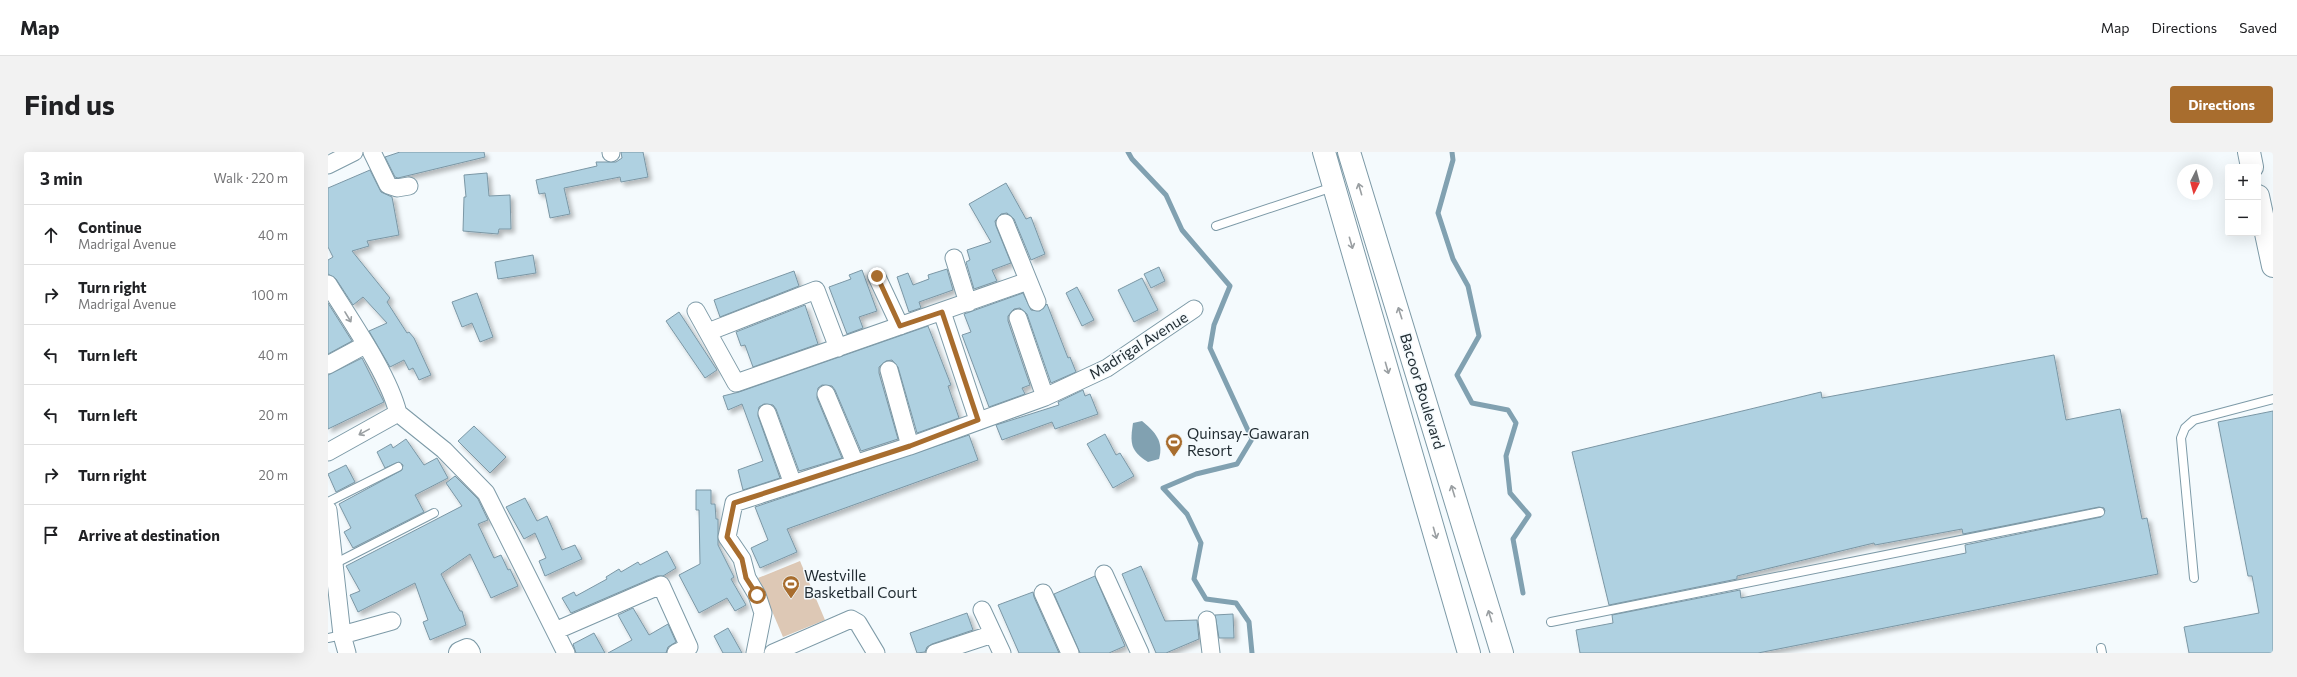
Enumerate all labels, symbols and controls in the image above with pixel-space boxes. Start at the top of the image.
text: Map [20,16,59,39]
text: Map [2101,19,2130,36]
text: Directions [2152,19,2217,36]
text: Saved [2239,19,2277,36]
button: Directions [2170,86,2273,123]
text: Find us [24,87,115,121]
north arrow [2177,164,2213,200]
map controls [2225,164,2261,236]
button: + [2225,164,2261,200]
text: 3 min [40,168,83,189]
text: Walk · 220 m [214,170,288,186]
one-way arrow [1356,183,1363,196]
button: − [2225,200,2261,236]
text: Continue [78,218,142,236]
icon: ahead [40,224,62,246]
text: 40 m [258,227,288,243]
text: Madrigal Avenue [78,236,176,252]
one-way arrow [1347,236,1355,249]
route end [868,267,886,285]
text: Turn right [78,278,147,296]
icon: right [40,284,62,306]
text: 100 m [252,287,288,303]
text: Madrigal Avenue [78,296,176,312]
street label: Madrigal Avenue [1085,307,1191,383]
one-way arrow [1395,307,1403,319]
one-way arrow [345,311,353,323]
street label: Bacoor Boulevard [1397,331,1449,451]
icon: left [40,344,62,366]
text: Turn left [78,346,137,364]
text: 40 m [258,347,288,363]
one-way arrow [1384,361,1391,374]
icon: left [40,404,62,426]
text: Turn left [78,406,137,424]
text: 20 m [259,407,288,423]
place label: Quinsay-Gawaran Resort [1187,424,1309,459]
one-way arrow [358,429,370,437]
sports icon: Quinsay-Gawaran Resort [1164,432,1184,457]
icon: right [40,464,62,486]
text: Turn right [78,466,147,484]
text: 20 m [259,467,288,483]
one-way arrow [1449,485,1456,498]
icon: arrive [40,524,62,546]
text: Arrive at destination [78,526,220,544]
one-way arrow [1432,527,1439,540]
place label: Westville Basketball Court [804,566,917,601]
sports icon: Westville Basketball Court [781,574,801,599]
route start [748,586,766,604]
one-way arrow [1486,609,1493,622]

